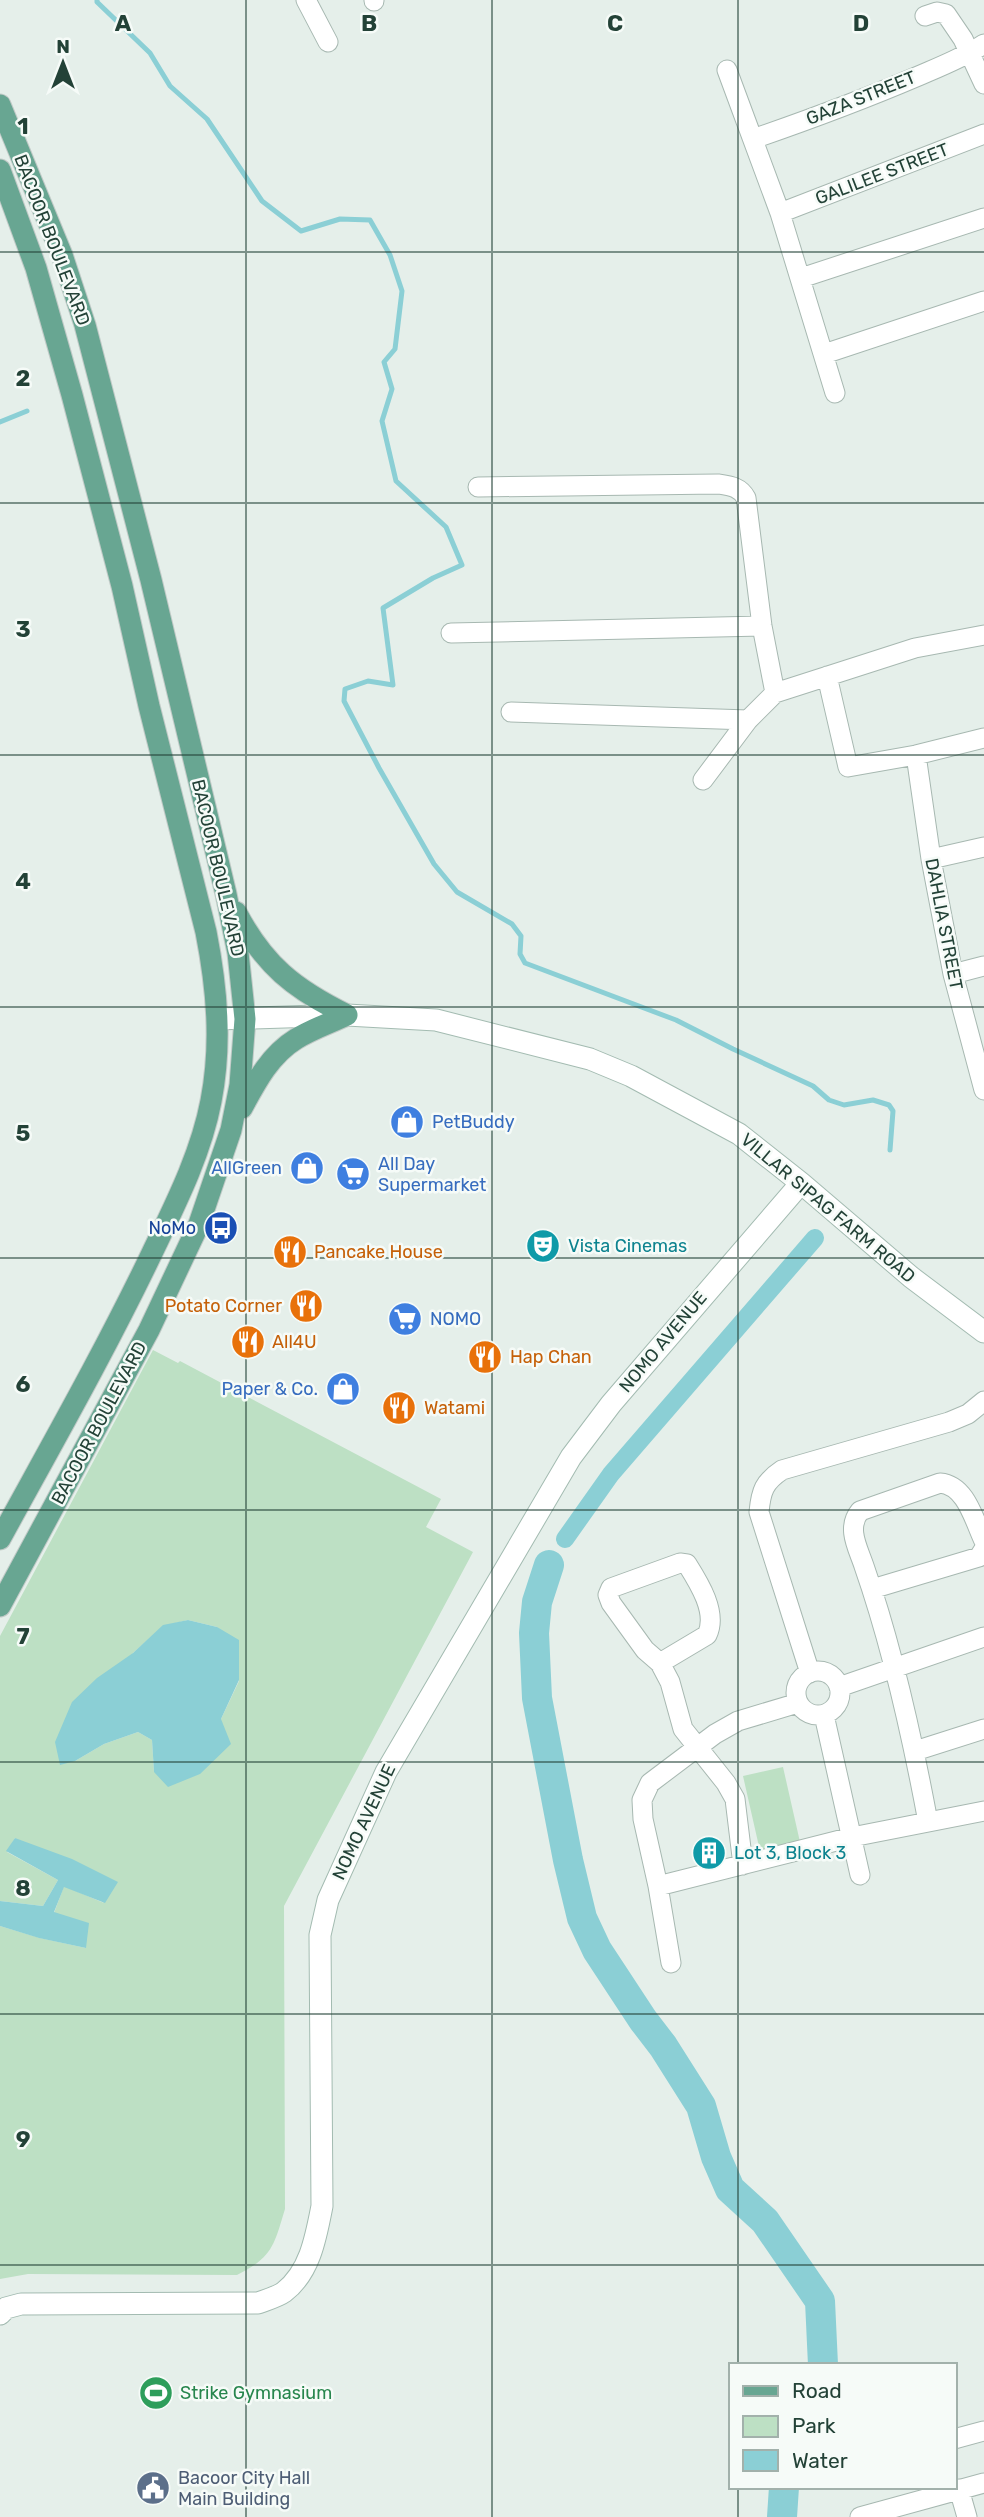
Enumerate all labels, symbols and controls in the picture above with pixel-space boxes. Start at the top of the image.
text: A [115,9,132,37]
text: B [361,9,377,37]
text: C [607,9,623,37]
text: D [853,9,869,37]
north arrow [28,28,98,98]
text: N [56,35,70,58]
street label: GAZA STREET [803,66,919,130]
text: 1 [17,112,29,140]
street label: GALILEE STREET [812,138,952,210]
street label: BACOOR BOULEVARD [9,151,95,329]
text: 2 [16,364,30,392]
text: 3 [15,615,31,643]
street label: BACOOR BOULEVARD [187,777,249,959]
street label: DAHLIA STREET [920,856,968,992]
text: 4 [15,867,31,895]
shop icon: PetBuddy [388,1103,426,1141]
place label: PetBuddy [432,1111,515,1133]
text: 5 [16,1119,31,1147]
street label: VILLAR SIPAG FARM ROAD [736,1129,920,1287]
shop icon: AllGreen [288,1149,326,1187]
place label: All Day Supermarket [378,1153,486,1196]
supermarket icon: All Day Supermarket [334,1155,372,1193]
place label: AllGreen [211,1157,282,1179]
bus stop icon: NoMo [202,1209,240,1247]
place label: NoMo [149,1217,196,1239]
theatre icon: Vista Cinemas [524,1227,562,1265]
restaurant icon: Pancake House [271,1233,309,1271]
place label: Vista Cinemas [568,1235,687,1257]
place label: Pancake House [314,1241,443,1263]
restaurant icon: Potato Corner [287,1287,325,1325]
street label: NOMO AVENUE [614,1287,712,1397]
place label: Potato Corner [165,1295,282,1317]
supermarket icon: NOMO [386,1300,424,1338]
place label: NOMO [430,1308,481,1330]
restaurant icon: All4U [229,1323,267,1361]
place label: All4U [272,1331,317,1353]
street label: BACOOR BOULEVARD [47,1338,151,1508]
restaurant icon: Hap Chan [466,1338,504,1376]
place label: Hap Chan [510,1346,592,1368]
text: 6 [16,1370,31,1398]
shop icon: Paper & Co. [324,1370,362,1408]
place label: Paper & Co. [221,1378,318,1400]
restaurant icon: Watami [380,1389,418,1427]
place label: Watami [424,1397,485,1419]
text: 7 [16,1622,30,1650]
street label: NOMO AVENUE [328,1761,400,1883]
building icon: Lot 3, Block 3 [690,1834,728,1872]
place label: Lot 3, Block 3 [734,1842,846,1864]
text: 8 [15,1874,31,1902]
text: 9 [16,2125,30,2153]
legend [729,2363,956,2489]
sports icon: Strike Gymnasium [137,2374,175,2412]
text: Road [792,2378,842,2403]
place label: Strike Gymnasium [180,2382,332,2404]
text: Park [792,2413,836,2438]
text: Water [792,2448,848,2473]
place label: Bacoor City Hall Main Building [178,2467,310,2510]
public building icon: Bacoor City Hall Main Building [134,2469,172,2507]

